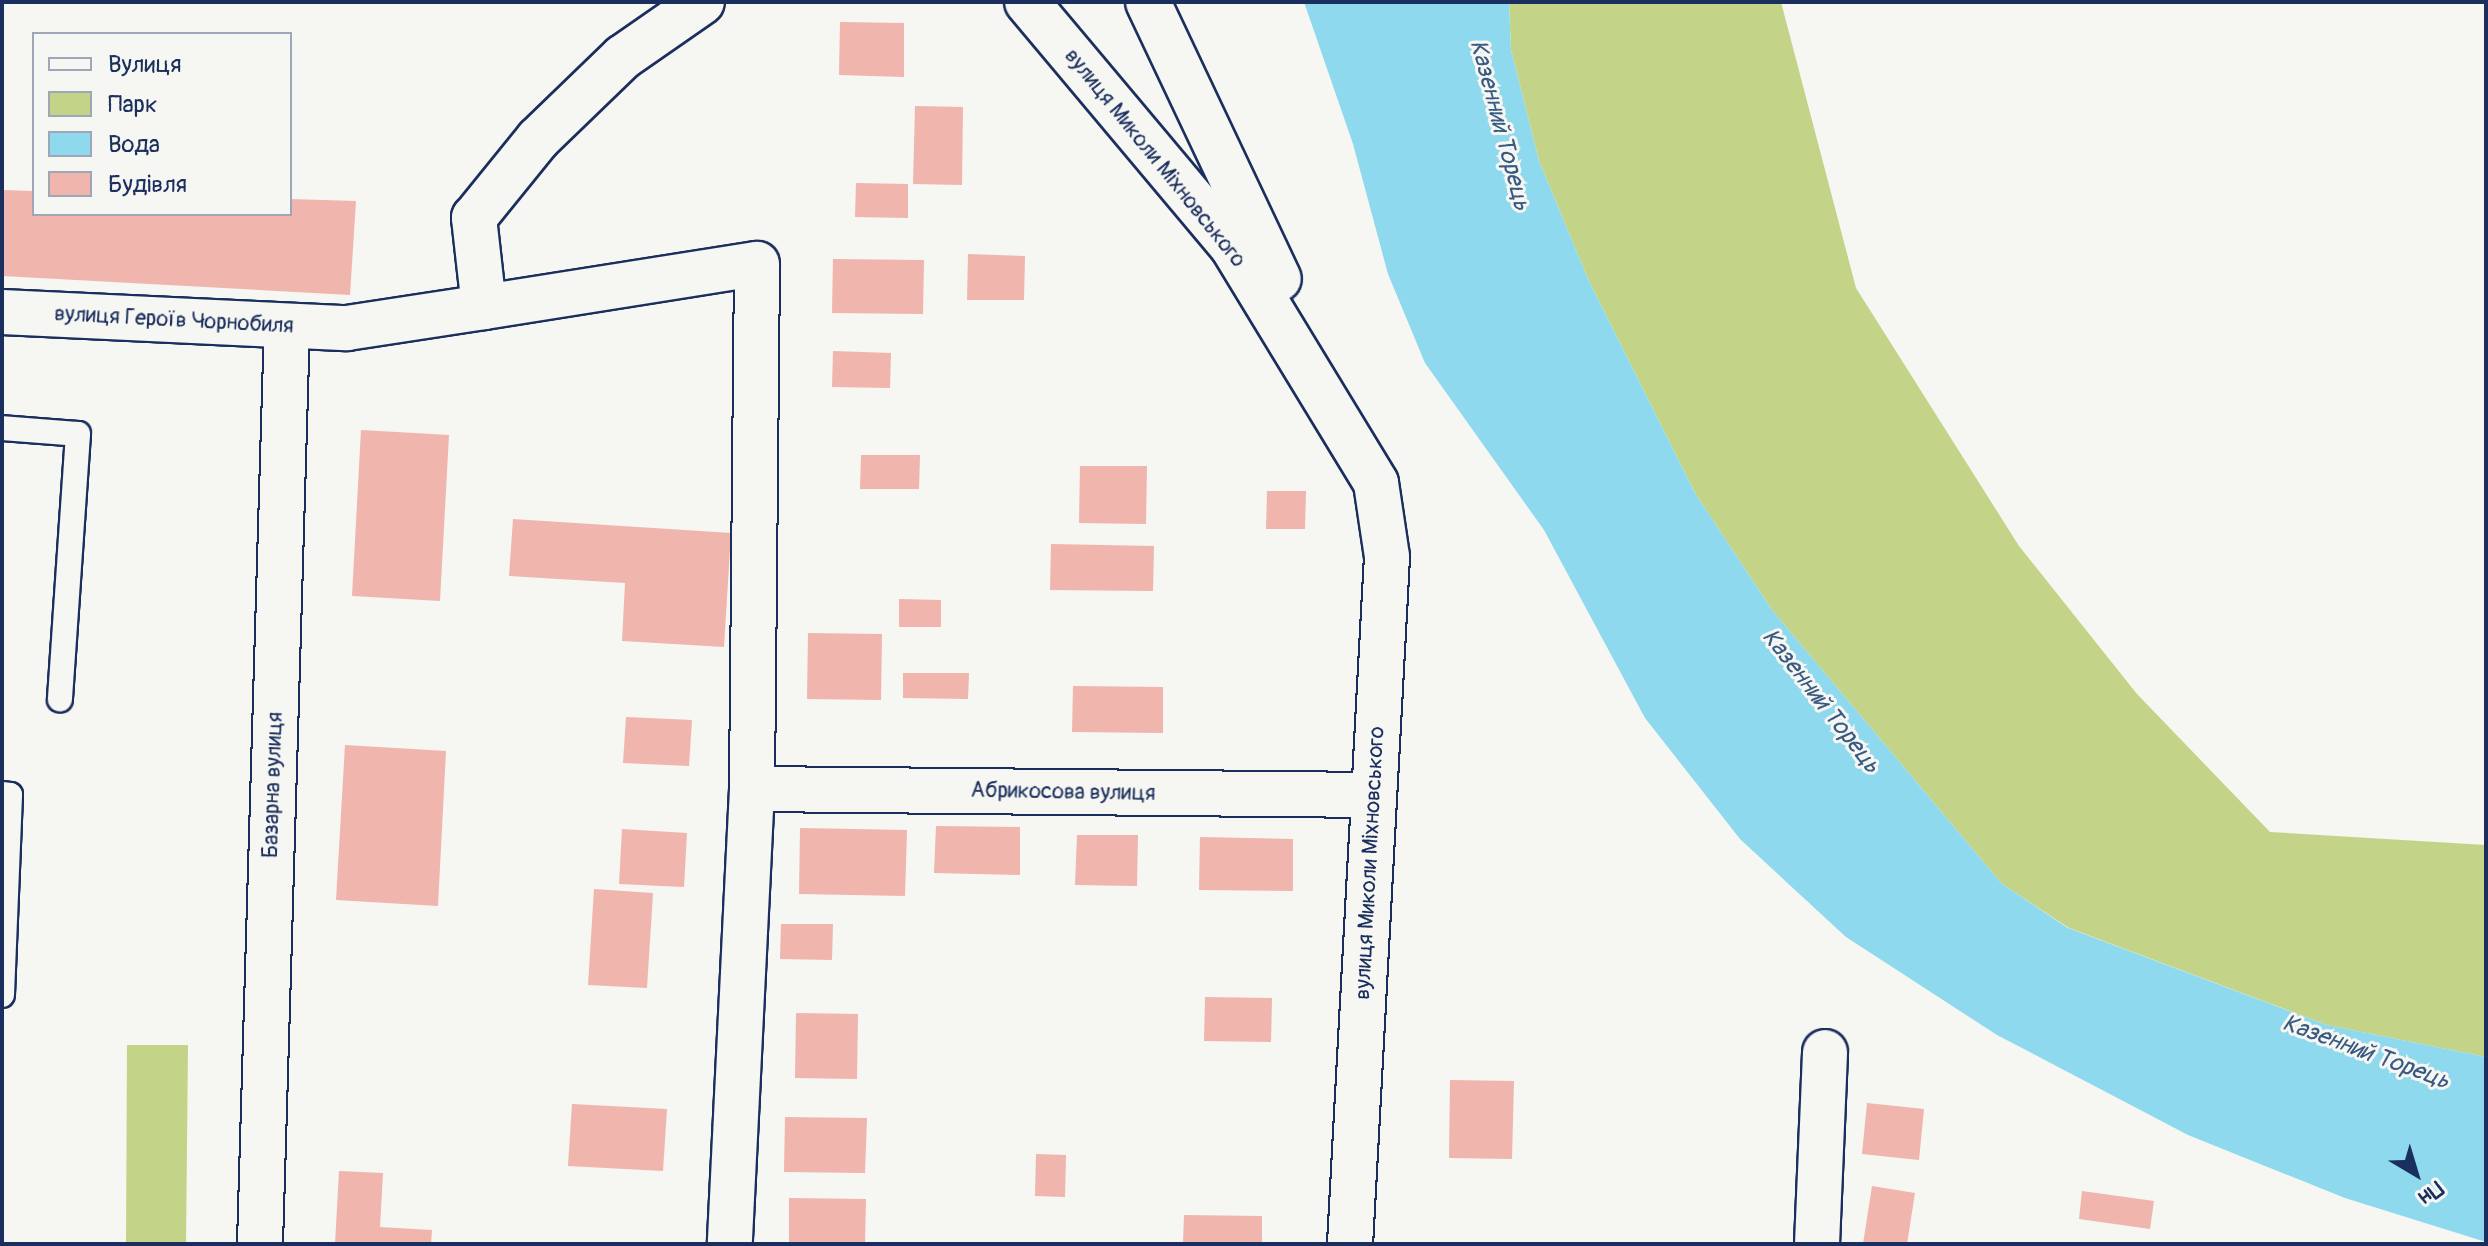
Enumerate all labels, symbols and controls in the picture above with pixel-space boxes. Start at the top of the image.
legend [32,32,292,216]
water label: Казенний Торець [1463,37,1537,213]
street label: вулиця Миколи Міхновського [1059,43,1251,273]
text: Вулиця [108,50,181,79]
text: Парк [108,90,157,119]
text: Вода [108,130,160,159]
text: Будівля [108,170,187,199]
street label: вулиця Героїв Чорнобиля [54,301,294,339]
water label: Казенний Торець [1756,623,1886,779]
street label: Базарна вулиця [257,711,289,859]
street label: вулиця Миколи Міхновського [1350,726,1390,1000]
street label: Абрикосова вулиця [970,777,1156,807]
water label: Казенний Торець [2279,1009,2453,1095]
north arrow [2376,1134,2456,1214]
text: Пн [2413,1174,2449,1211]

